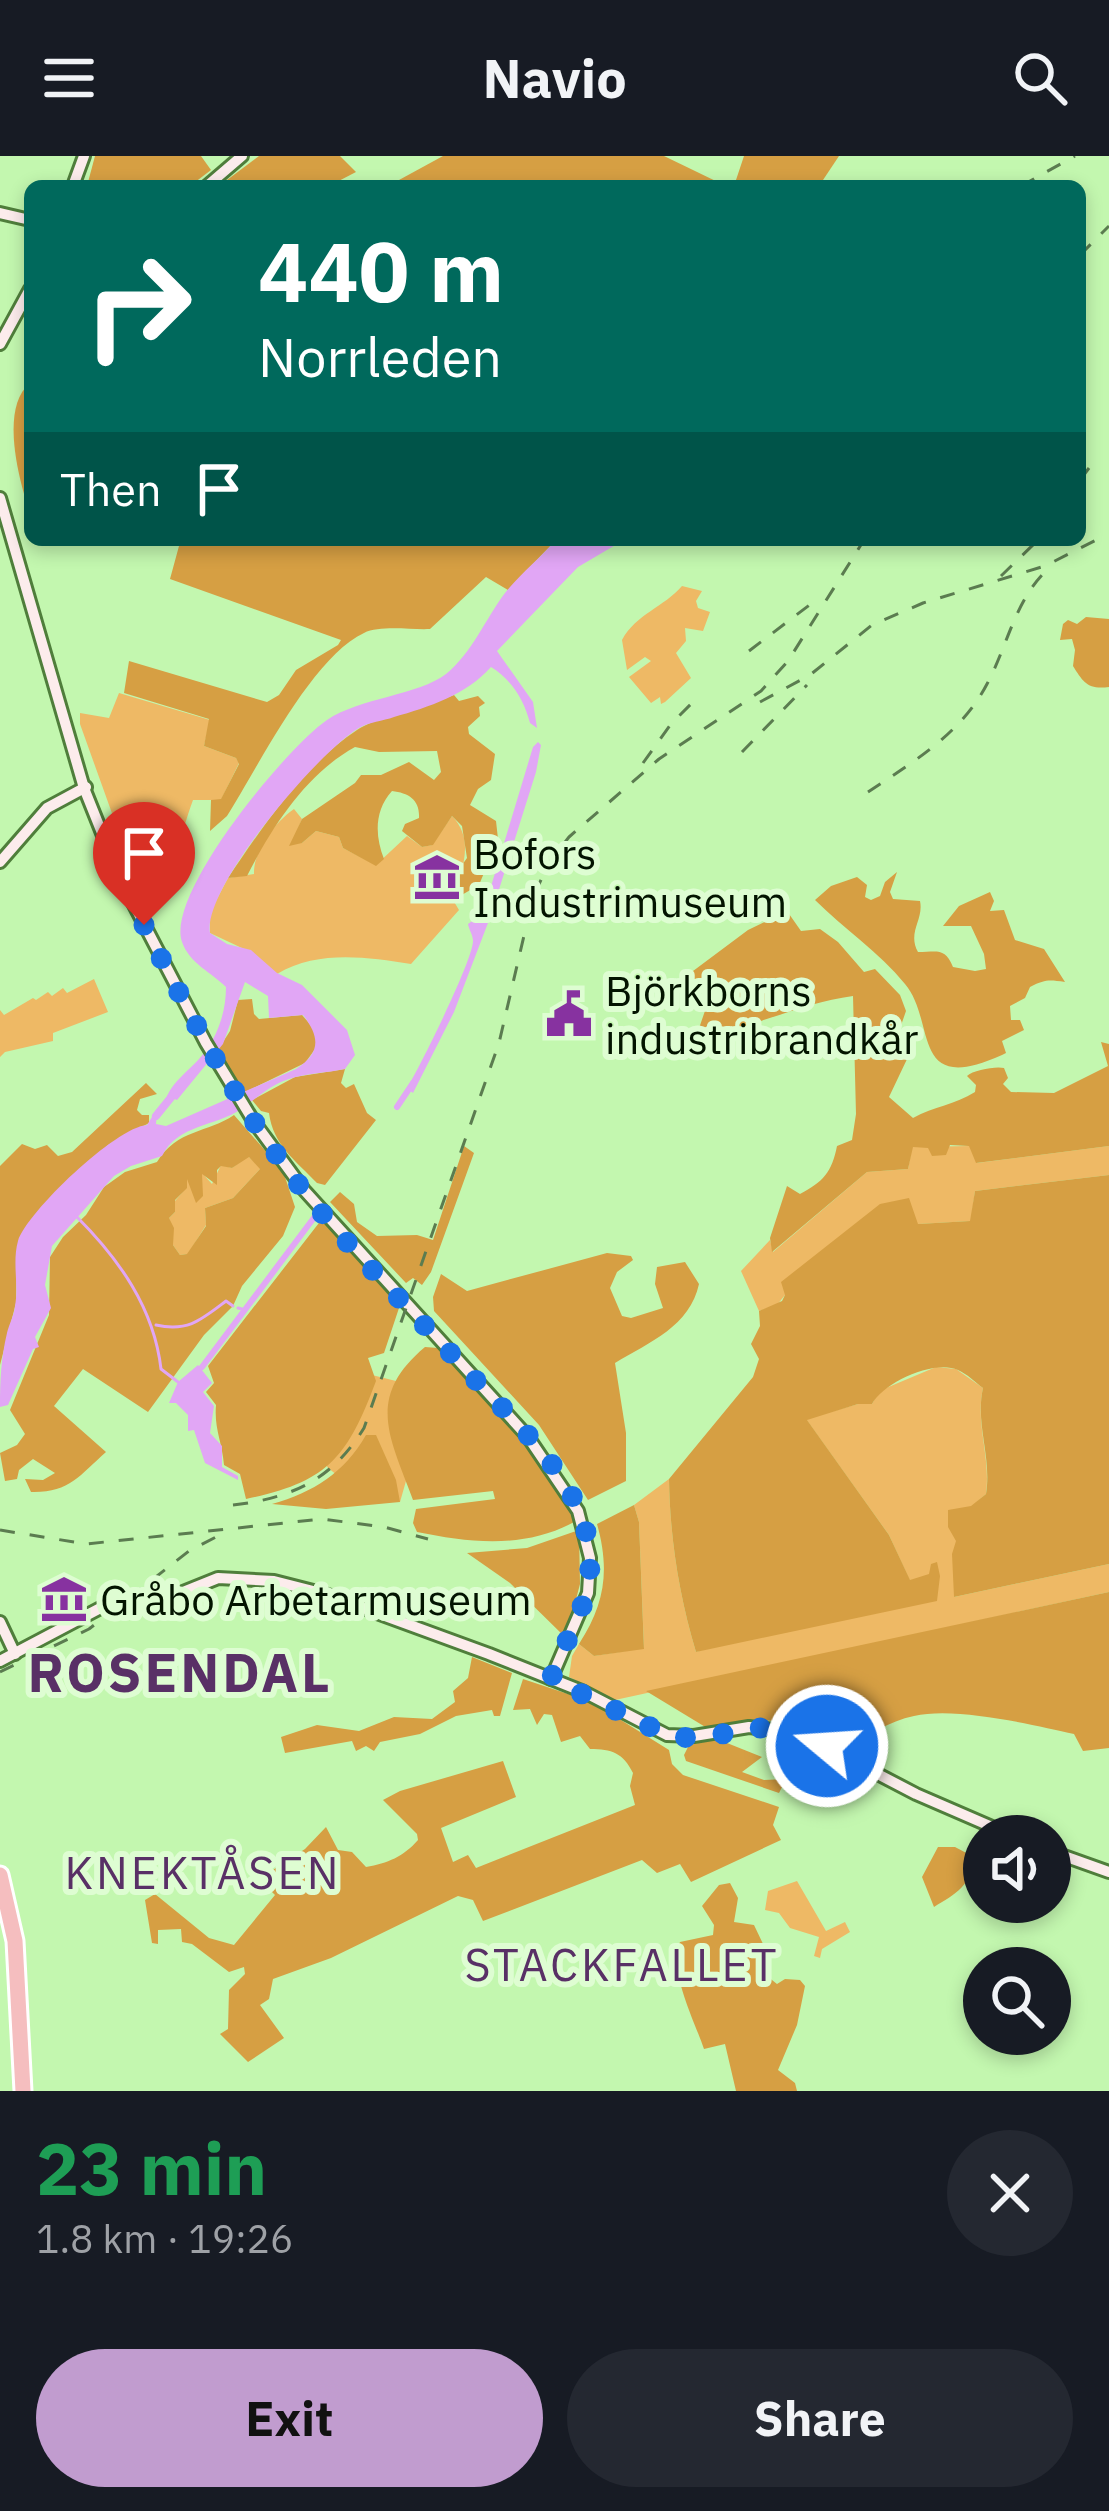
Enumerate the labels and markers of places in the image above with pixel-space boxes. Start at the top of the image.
pin [93,802,195,925]
place label: Bofors Industrimuseum [473,826,787,929]
museum icon: Bofors Industrimuseum [412,852,462,902]
place label: Björkborns industribrandkår [605,963,918,1066]
public building icon: Björkborns industribrandkår [544,989,594,1039]
place label: Gråbo Arbetarmuseum [100,1572,532,1627]
museum icon: Gråbo Arbetarmuseum [39,1574,89,1624]

